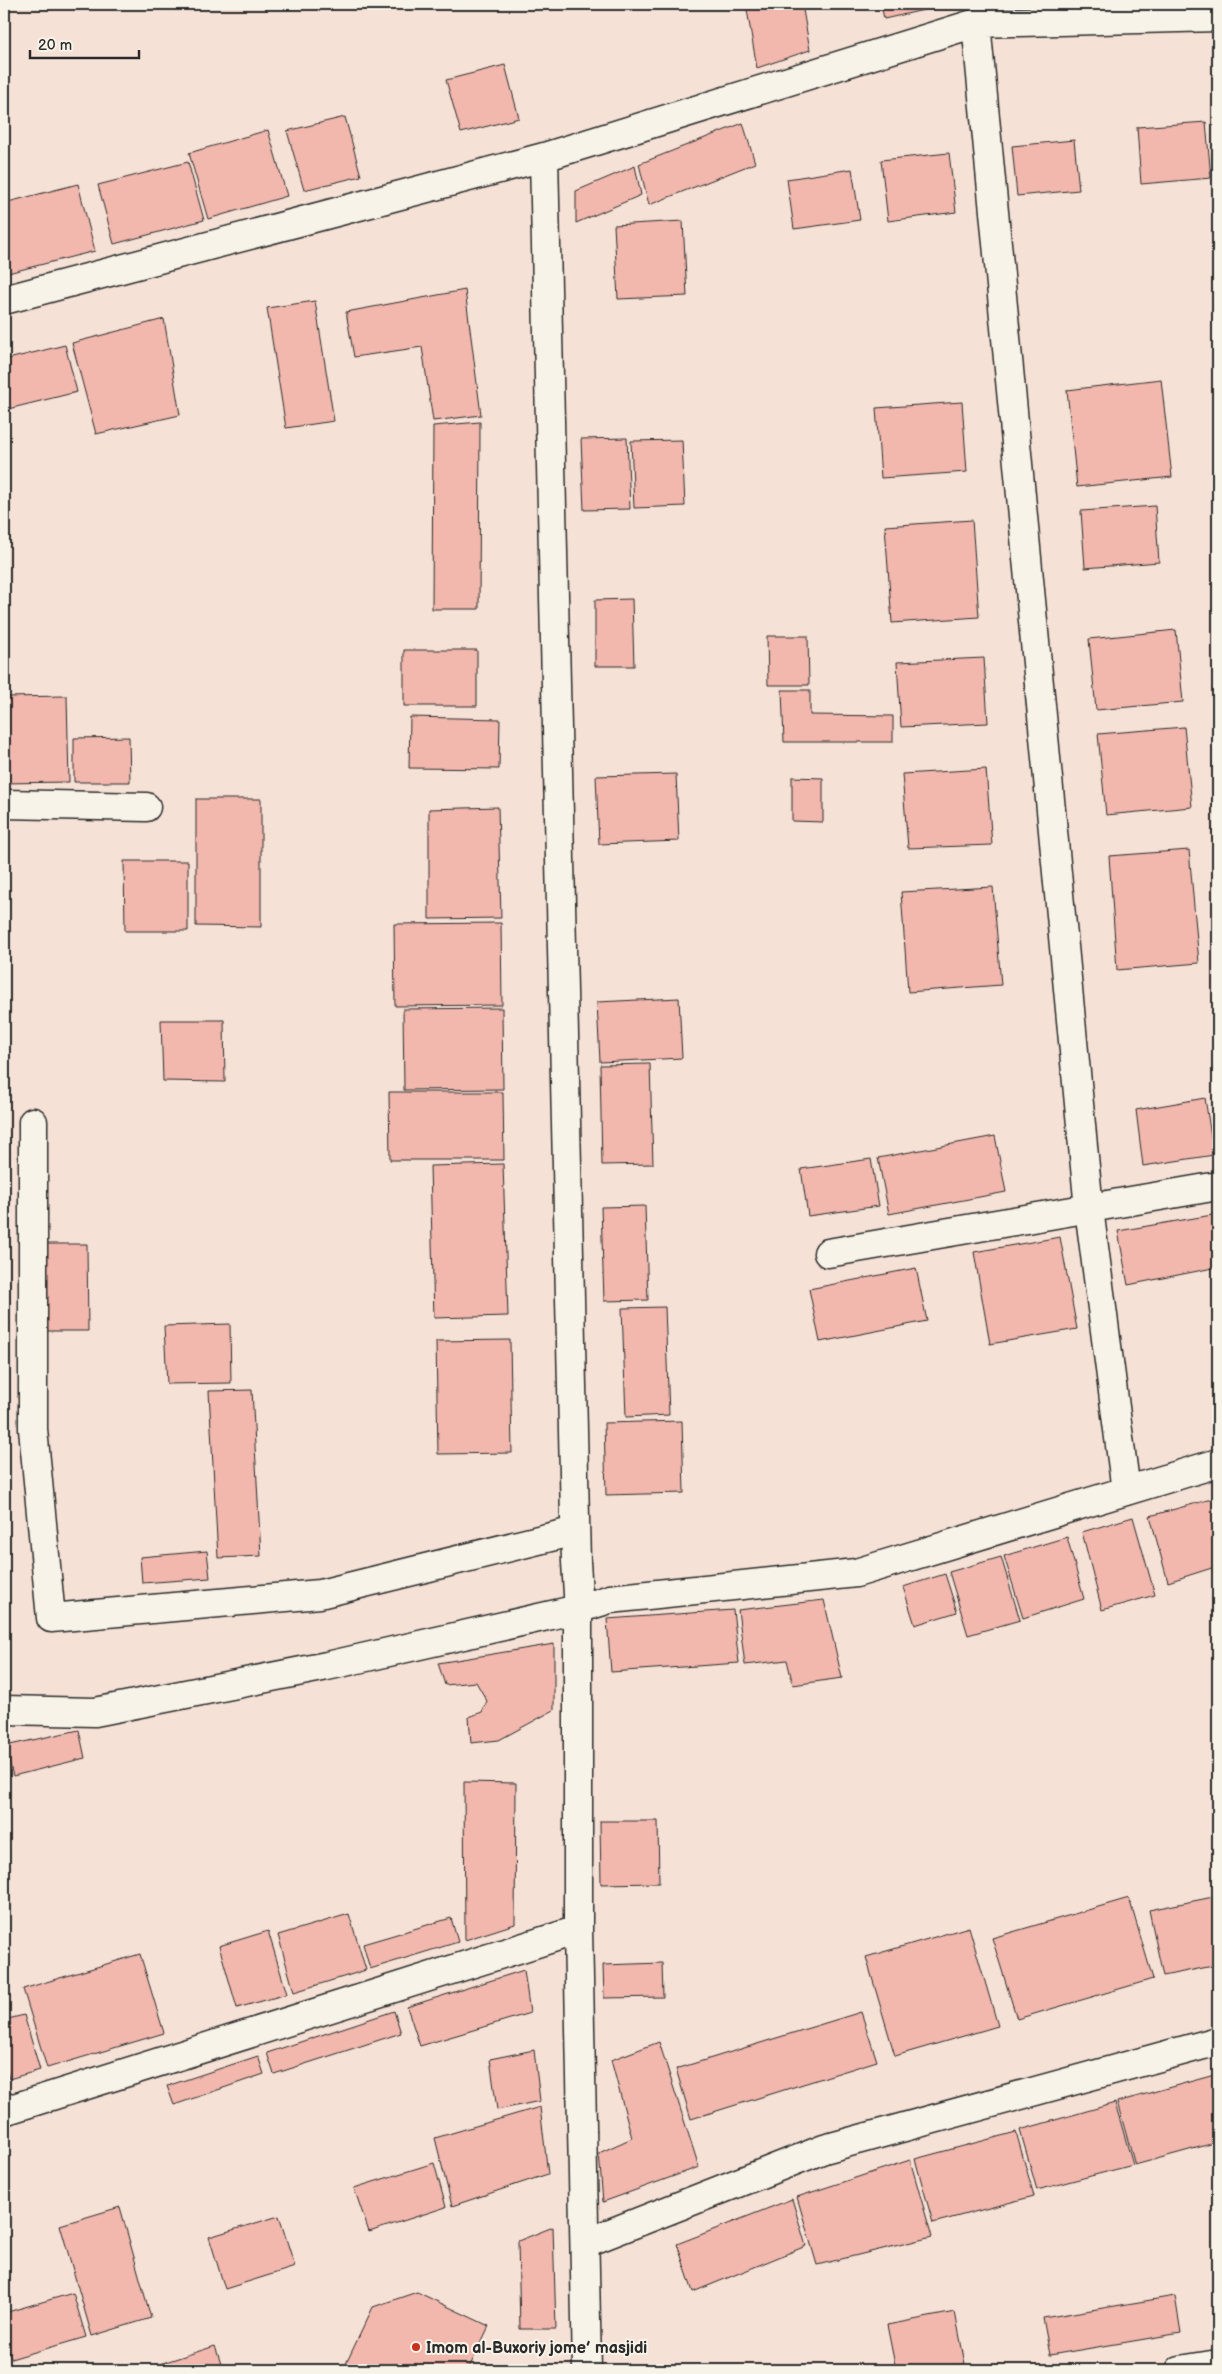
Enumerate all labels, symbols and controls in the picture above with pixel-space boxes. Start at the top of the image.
scale bar [30,28,139,60]
text: 20 m [38,36,72,55]
place label: Imom al-Buxoriy jome’ masjidi [426,2339,647,2358]
marker: Imom al-Buxoriy jome’ masjidi [410,2341,422,2353]

